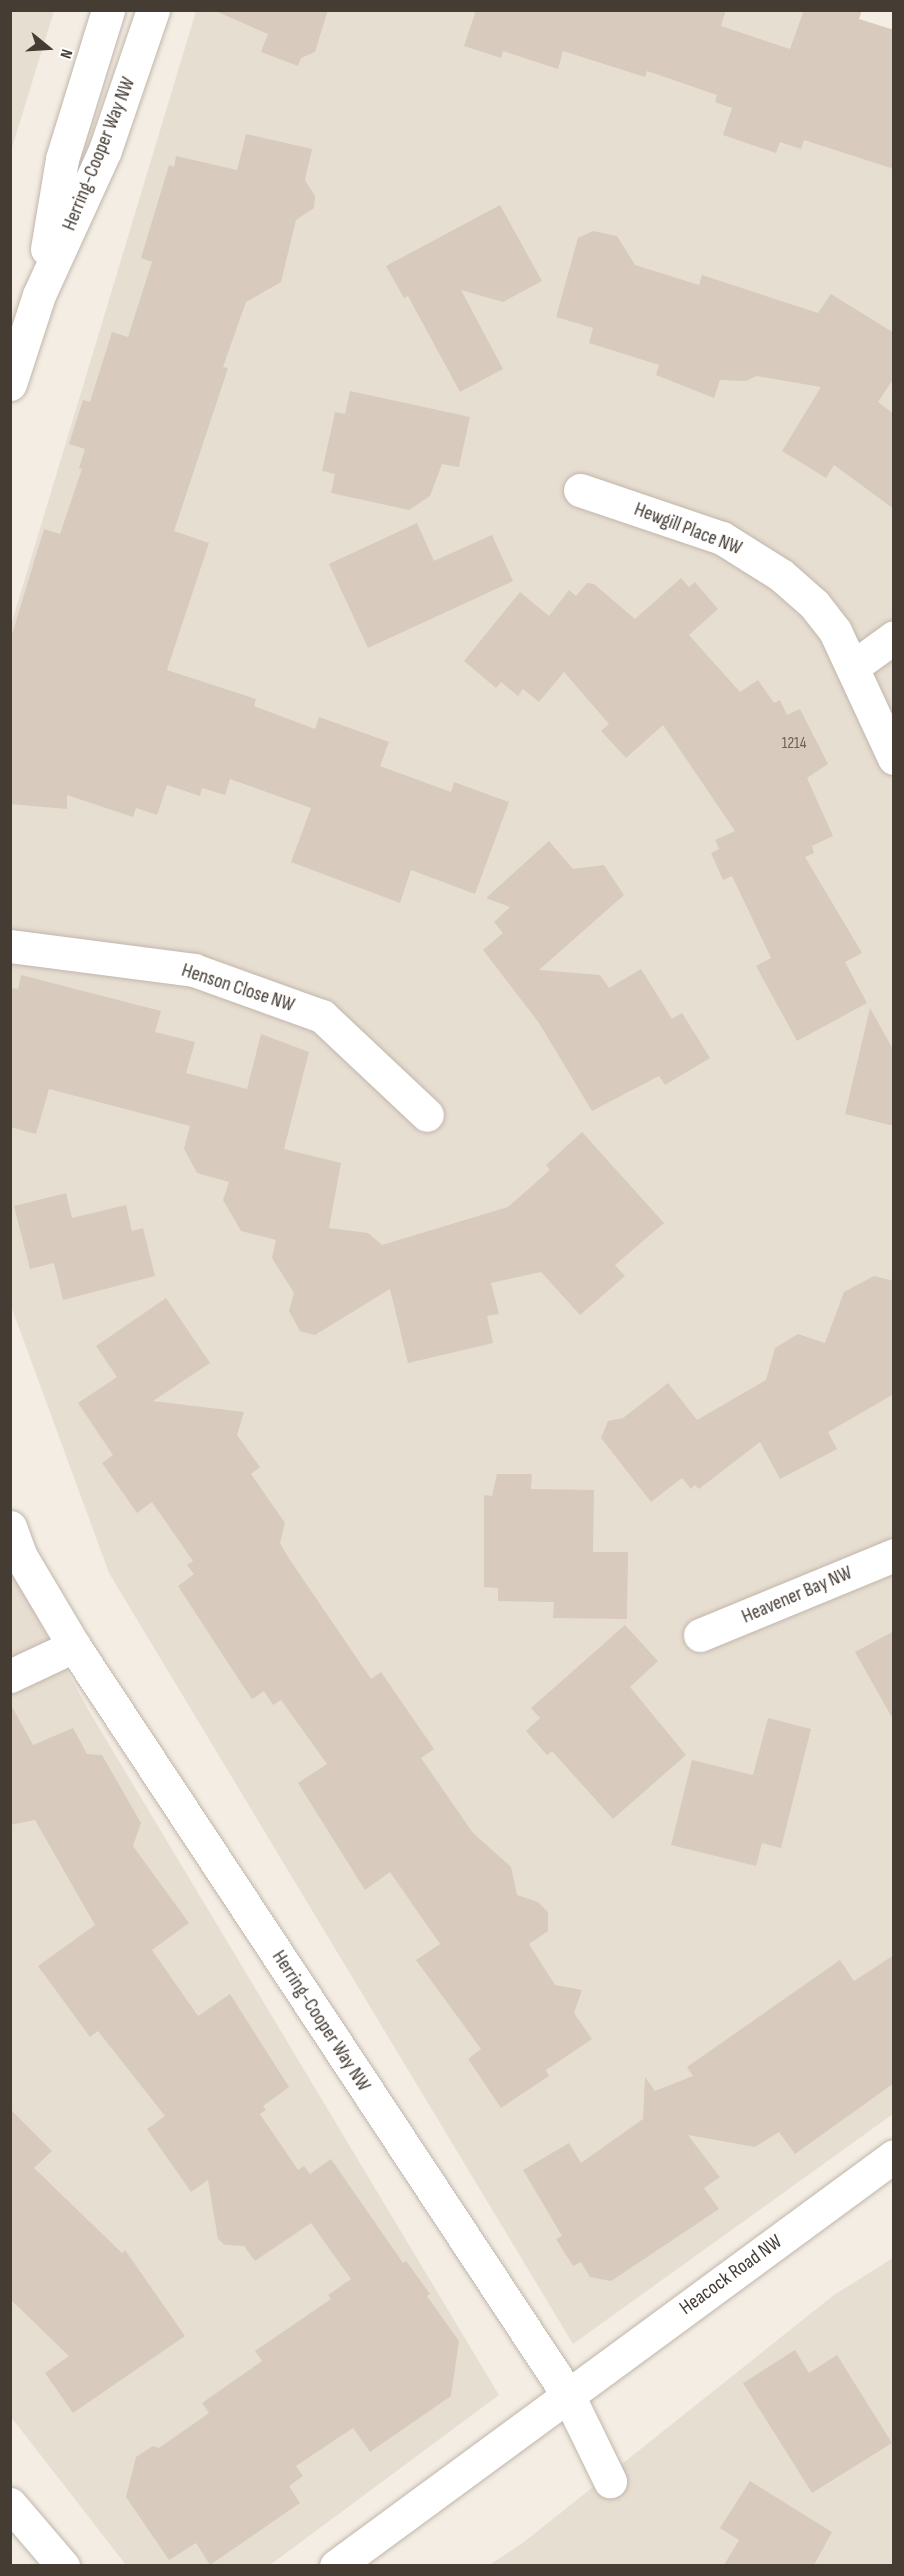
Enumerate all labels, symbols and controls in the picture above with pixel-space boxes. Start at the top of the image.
north arrow [18,18,78,78]
text: N [55,47,76,61]
street label: Herring-Cooper Way NW [57,74,141,234]
street label: Hewgill Place NW [631,497,745,561]
house number: 1214 [782,734,806,754]
street label: Henson Close NW [179,958,297,1018]
street label: Heavener Bay NW [738,1561,856,1629]
street label: Herring-Cooper Way NW [266,1946,376,2096]
street label: Heacock Road NW [675,2230,787,2320]

